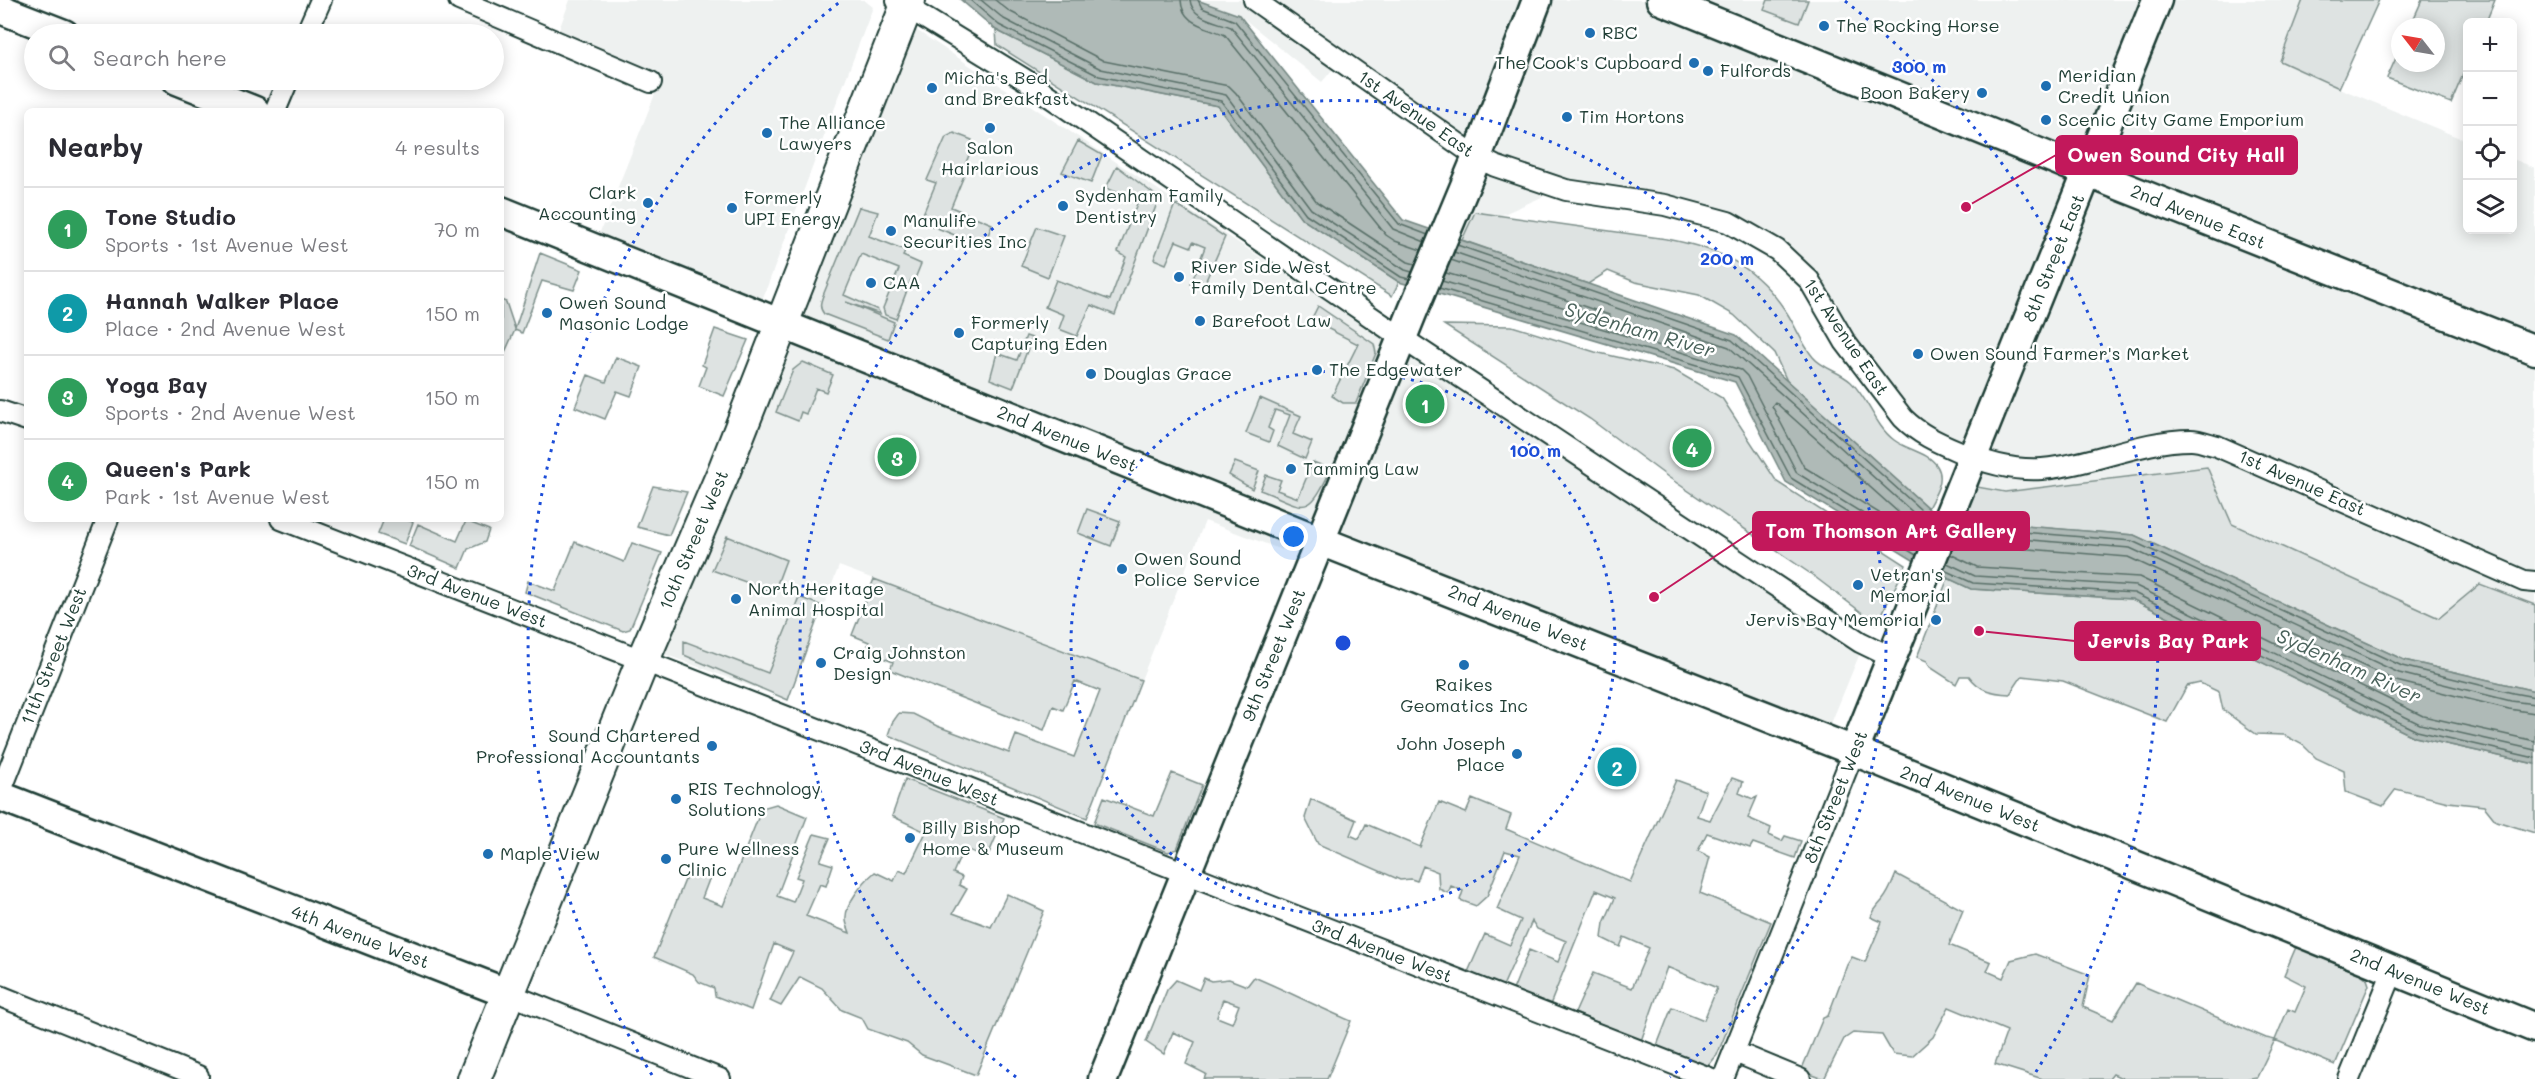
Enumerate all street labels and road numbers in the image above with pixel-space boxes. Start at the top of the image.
street label: 1st Avenue East [1354,64,1479,162]
street label: 2nd Avenue East [2127,178,2269,254]
street label: 8th Street East [2016,190,2090,325]
street label: 1st Avenue East [1799,273,1895,400]
street label: 2nd Avenue West [994,399,1141,477]
street label: 1st Avenue East [2235,443,2370,521]
street label: 10th Street West [653,466,733,613]
street label: 3rd Avenue West [404,557,551,633]
street label: 2nd Avenue West [1445,578,1592,656]
street label: 11th Street West [14,583,92,728]
street label: 9th Street West [1236,585,1311,725]
street label: 8th Street West [1797,727,1873,867]
street label: 3rd Avenue West [856,733,1003,811]
street label: 2nd Avenue West [1897,759,2044,837]
street label: 4th Avenue West [288,899,433,973]
street label: 3rd Avenue West [1309,912,1456,988]
street label: 2nd Avenue West [2347,942,2494,1020]

